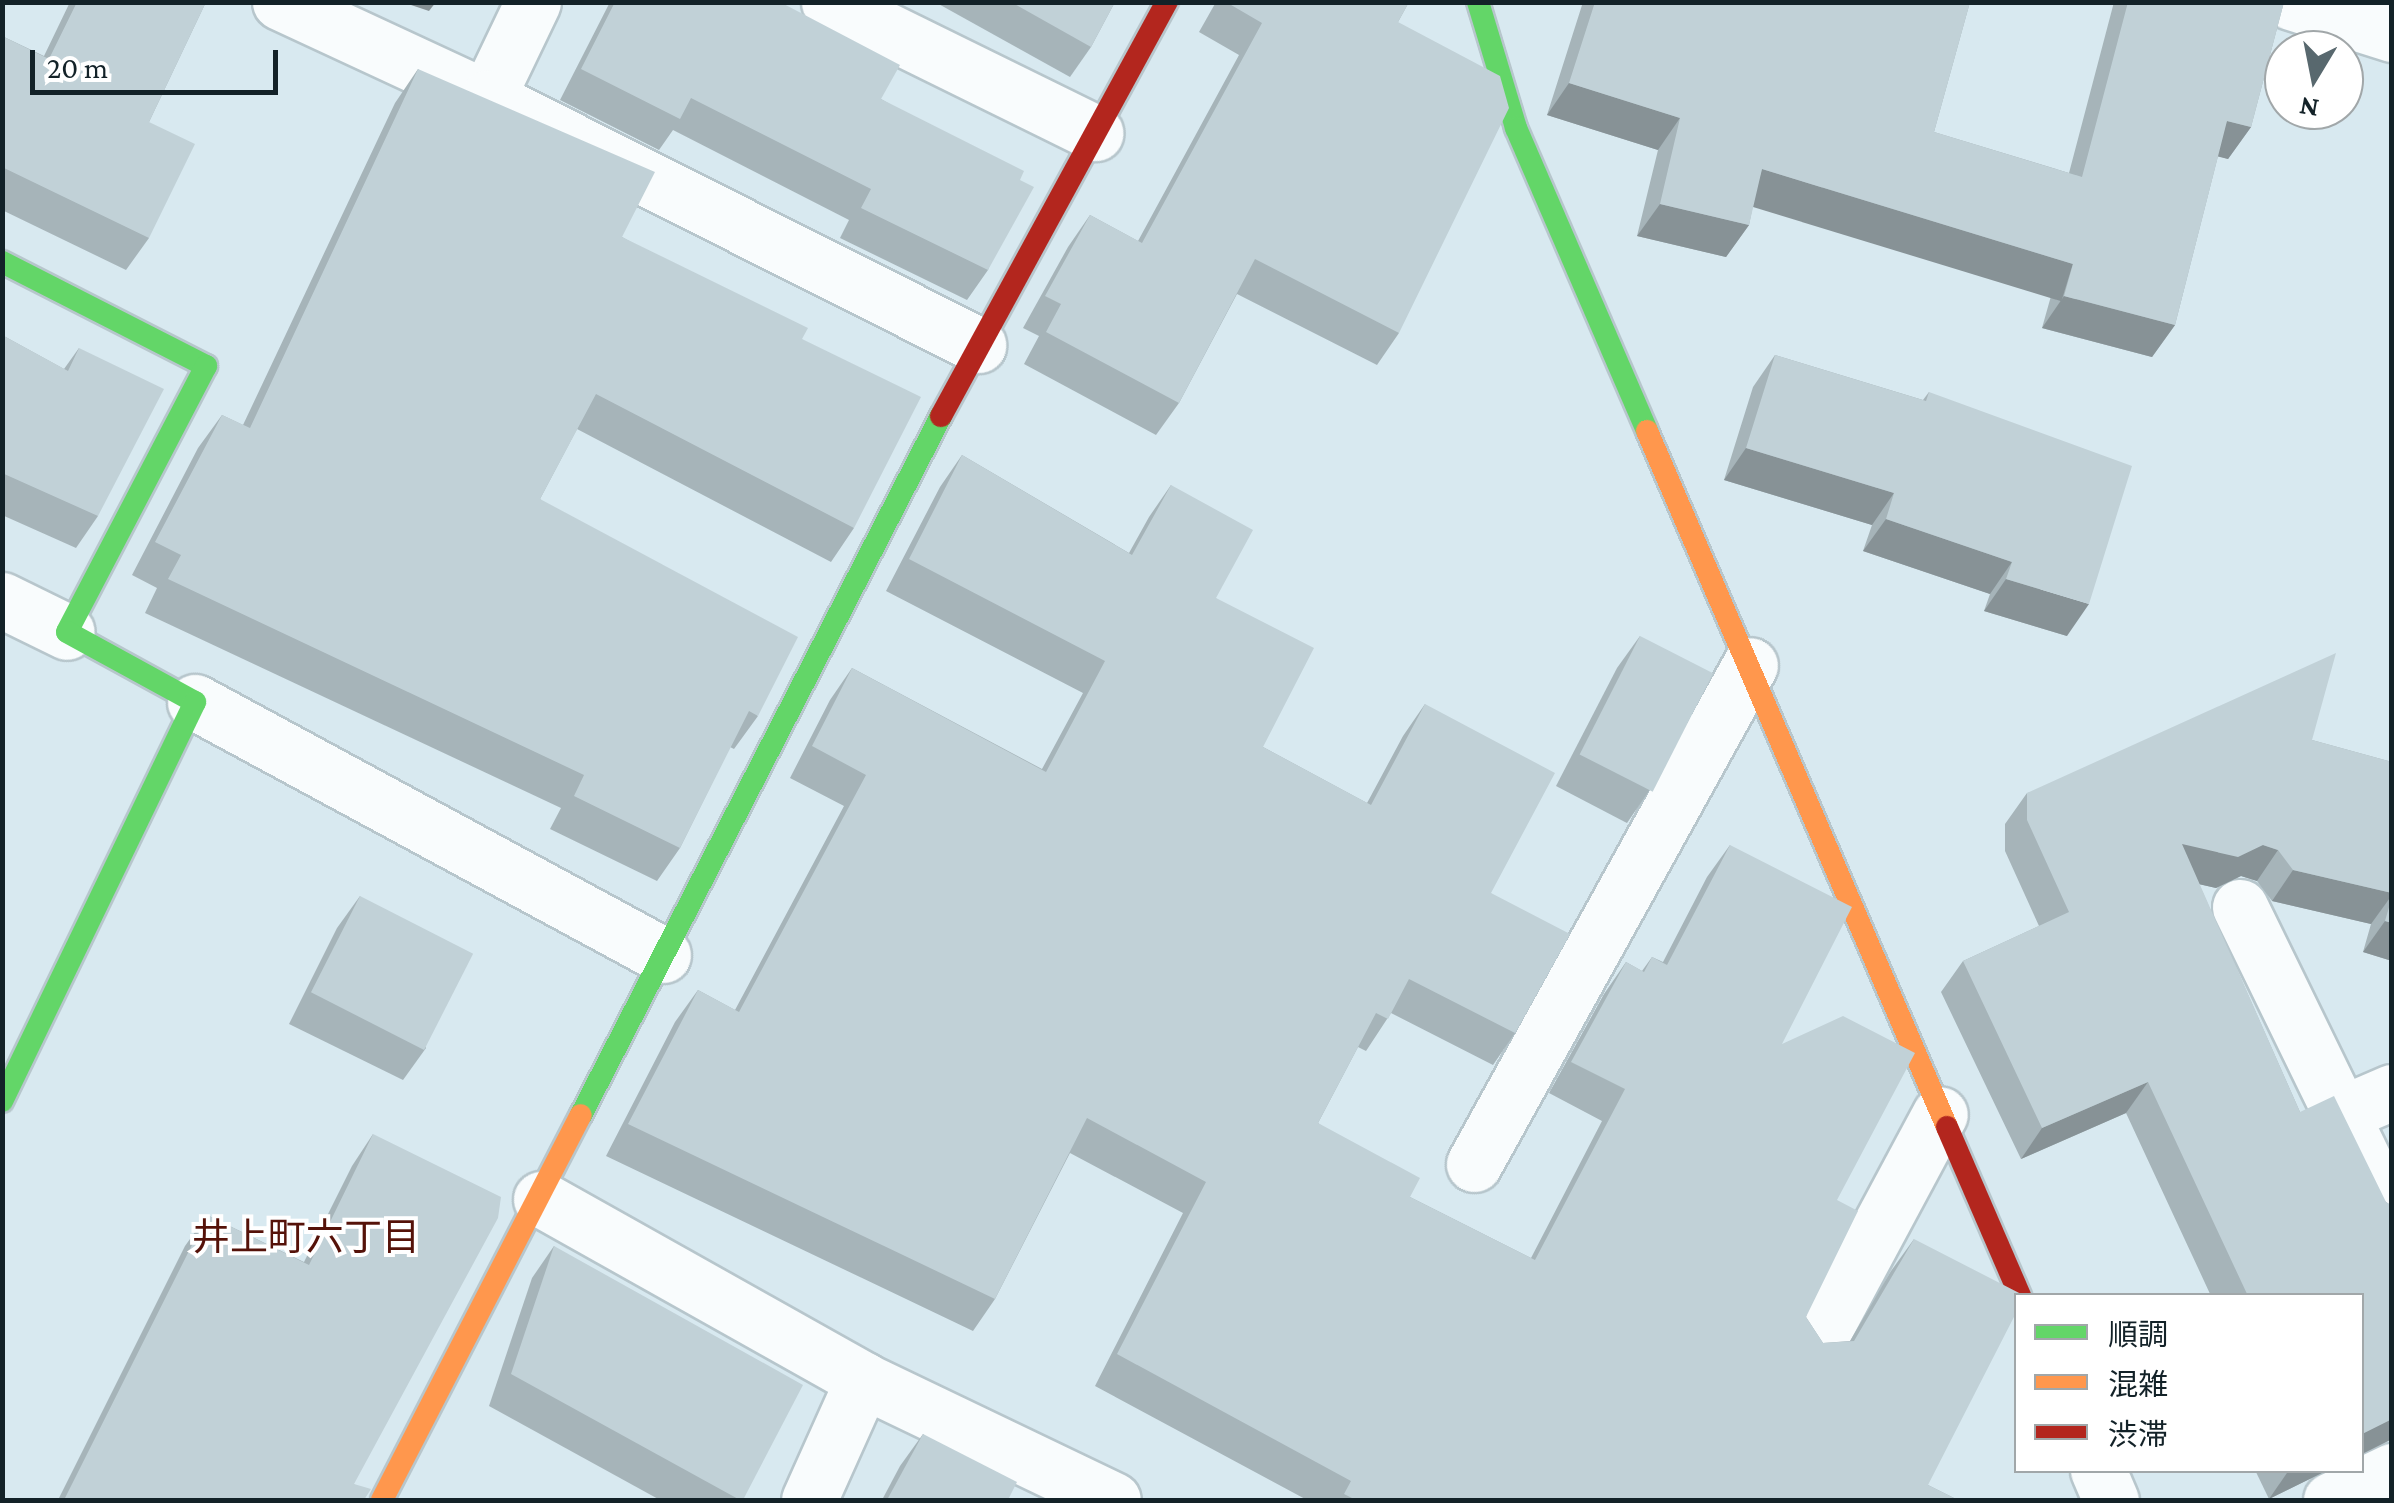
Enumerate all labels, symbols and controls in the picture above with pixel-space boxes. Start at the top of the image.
scale bar [35,30,282,92]
north arrow [2264,30,2364,130]
text: 20 m [47,51,108,84]
text: N [2297,91,2321,125]
district label: 井上町六丁目 [192,1215,420,1261]
legend [2014,1293,2364,1473]
text: 順調 [2108,1318,2168,1351]
text: 混雑 [2108,1368,2168,1401]
text: 渋滞 [2108,1418,2168,1451]

